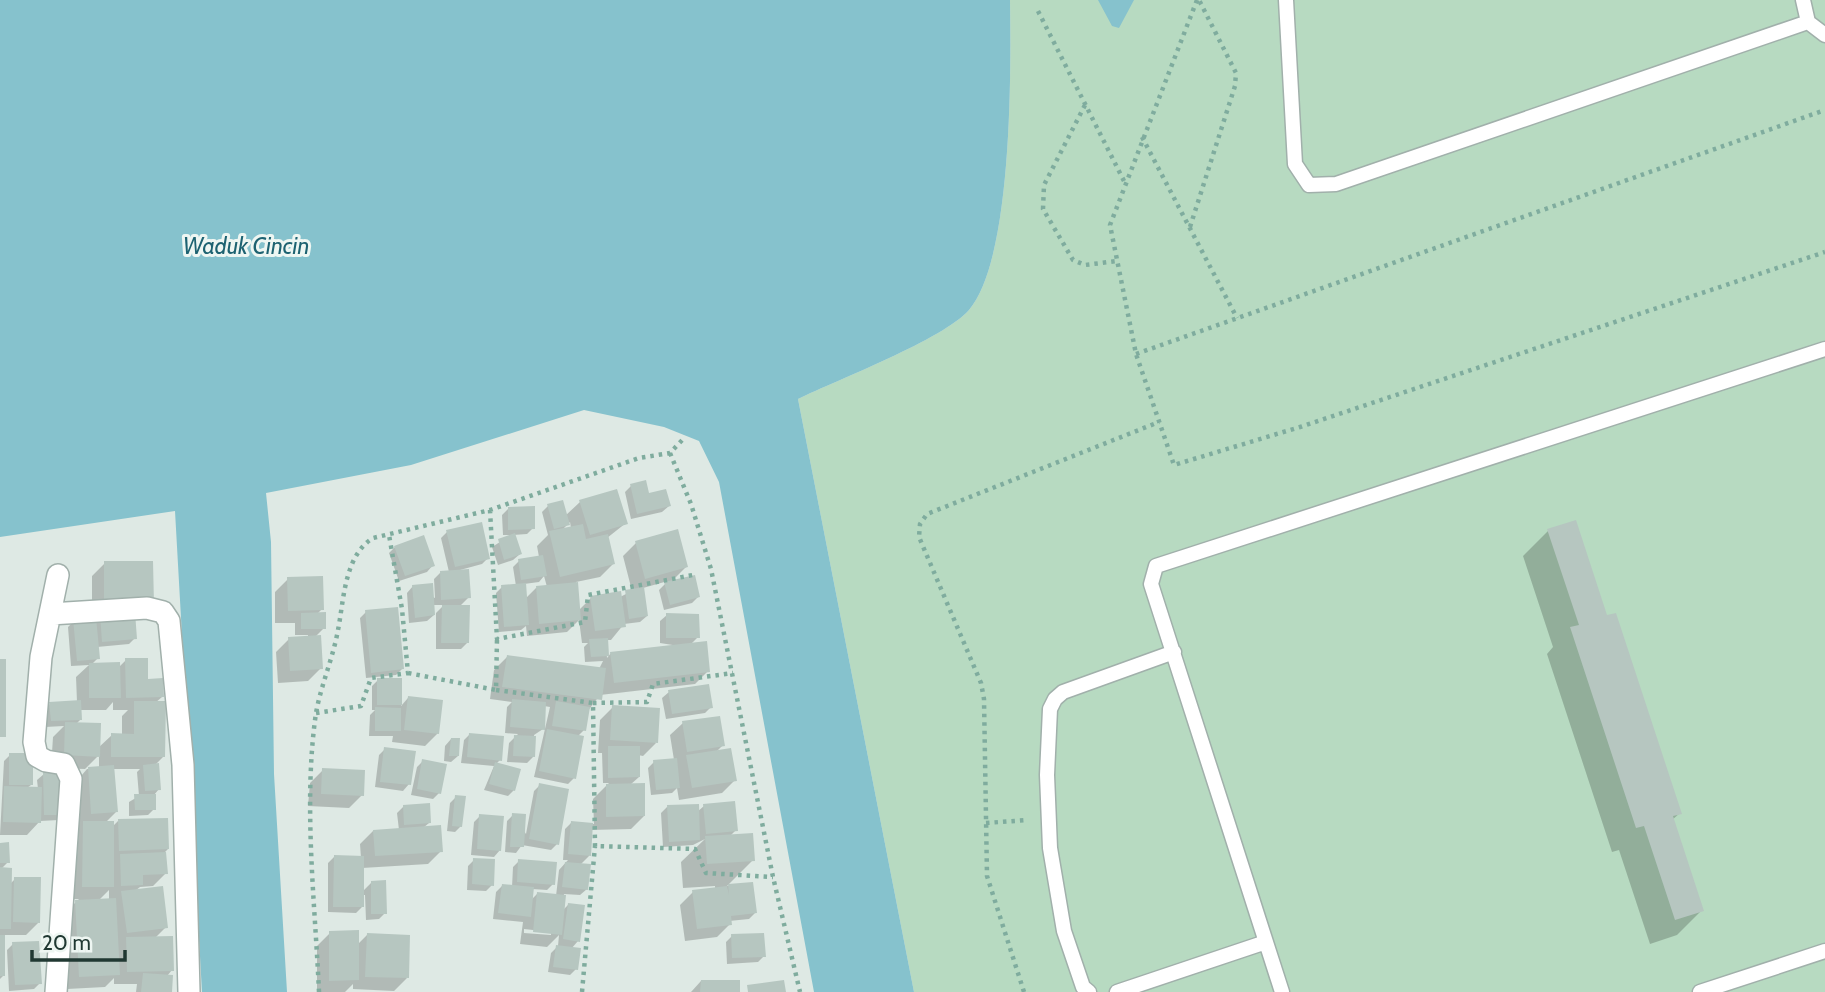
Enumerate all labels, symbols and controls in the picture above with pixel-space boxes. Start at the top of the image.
water label: Waduk Cincin [183,232,309,260]
scale bar [32,918,124,962]
text: 20 m [42,930,91,955]

